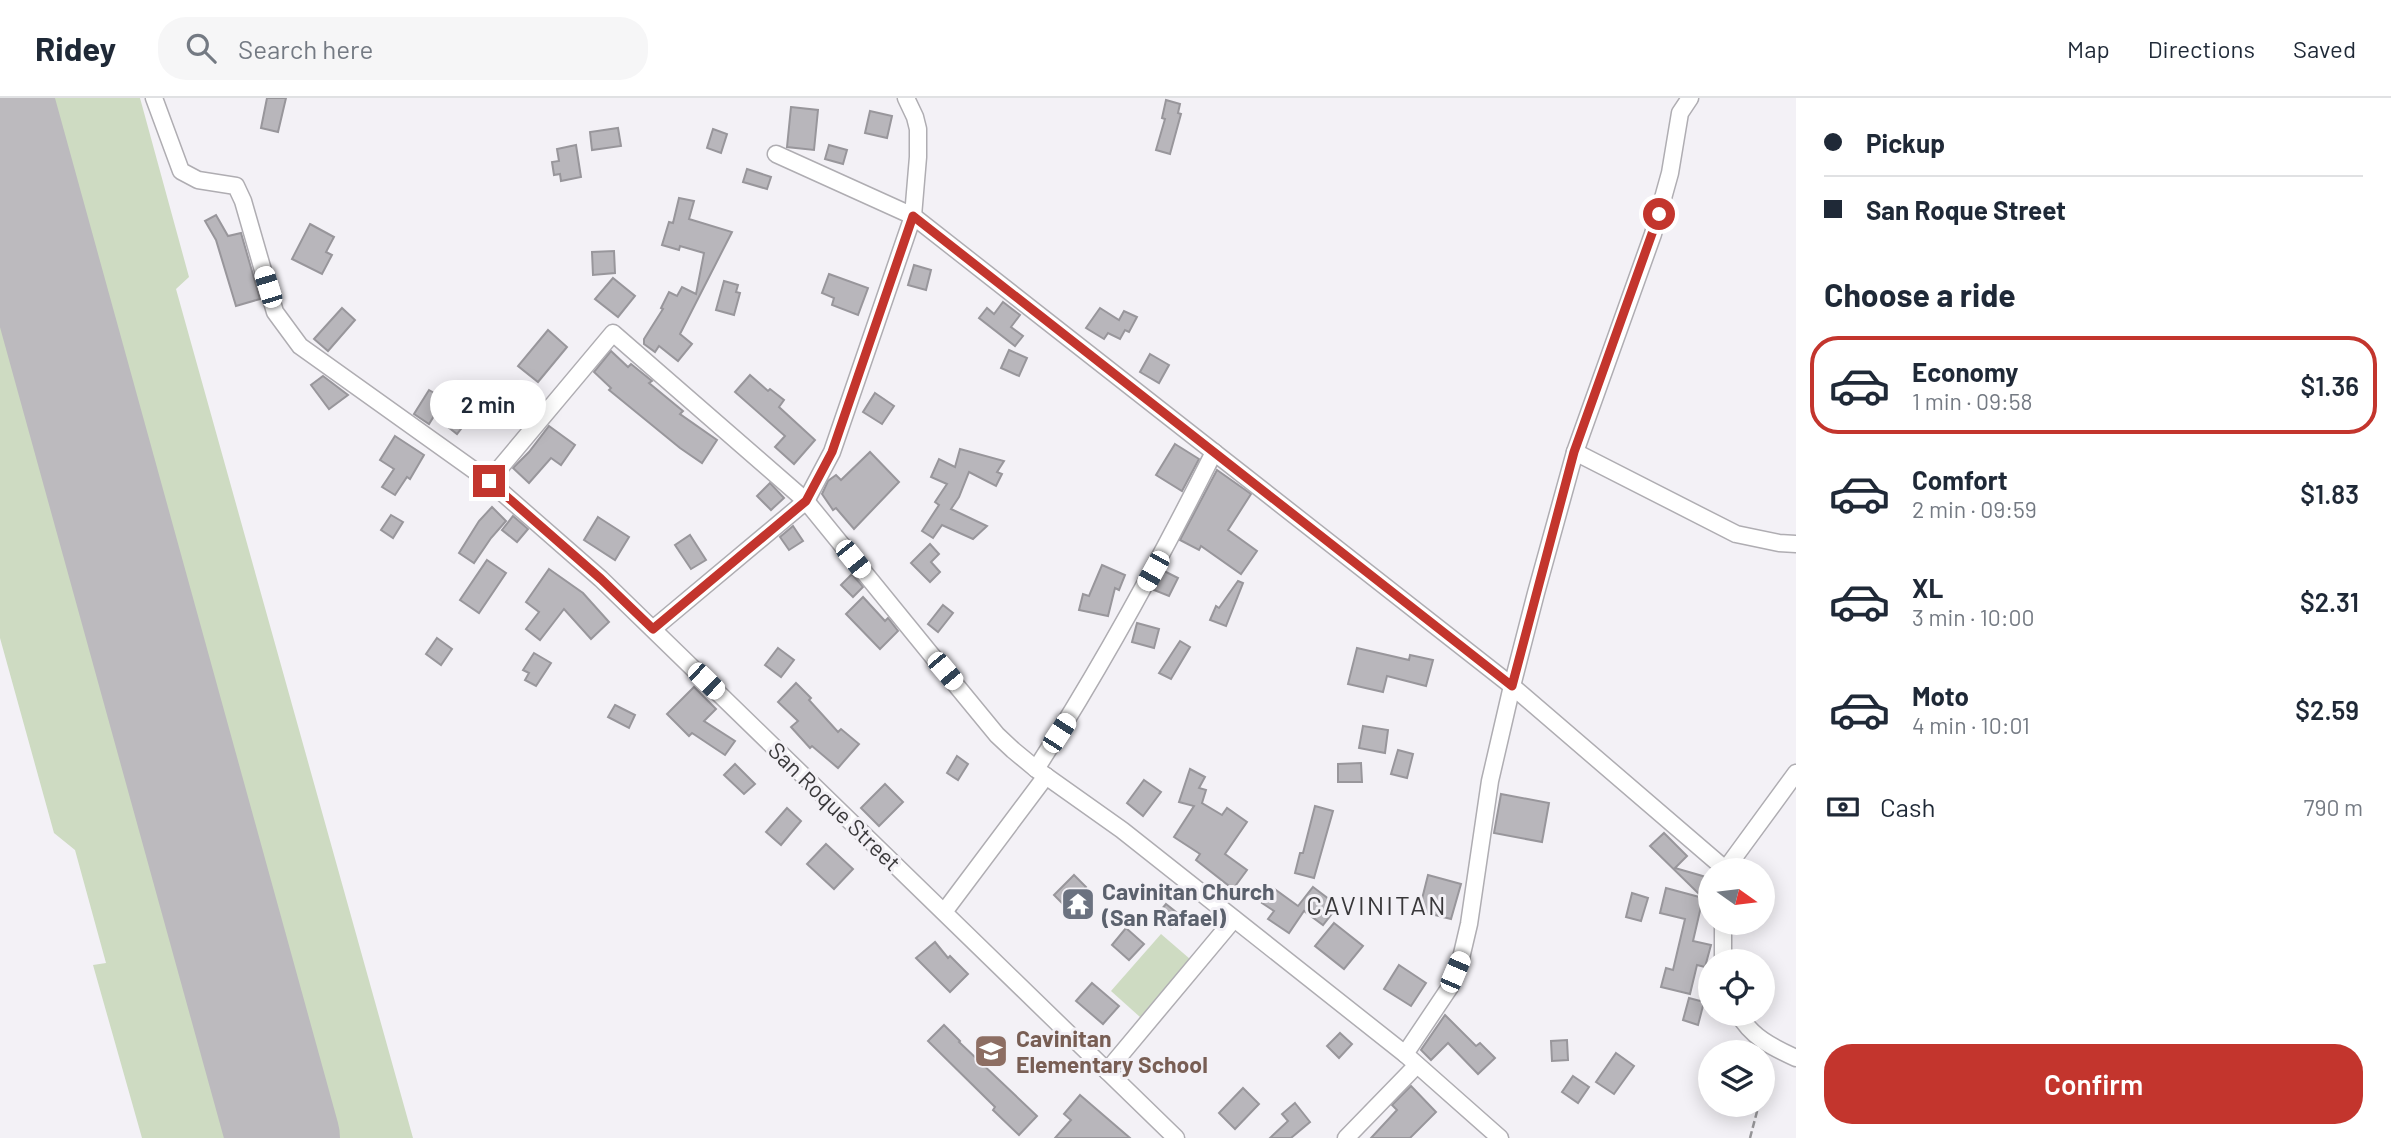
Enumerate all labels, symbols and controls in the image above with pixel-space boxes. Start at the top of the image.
search box [158,17,648,80]
text: Ridey [35,28,116,68]
icon: search [182,29,220,67]
text: Search here [238,33,373,64]
text: Map [2067,34,2110,63]
text: Directions [2148,34,2255,63]
text: Saved [2293,34,2356,63]
text: Pickup [1866,127,1945,158]
text: San Roque Street [1866,194,2066,225]
route start [1643,198,1675,230]
car [252,264,285,310]
text: Choose a ride [1824,275,2016,313]
icon: car [1828,354,1891,417]
text: Economy [1912,356,2018,387]
text: $1.36 [2300,370,2359,401]
callout: 2 min [431,380,547,428]
text: 1 min · 09:58 [1912,387,2033,415]
text: 2 min [461,390,515,418]
icon: car [1828,462,1891,525]
text: Comfort [1912,464,2008,495]
route end [473,465,505,497]
text: $1.83 [2300,478,2359,509]
text: 2 min · 09:59 [1912,495,2037,523]
car [832,536,875,582]
car [1134,548,1173,594]
icon: car [1828,570,1891,633]
text: XL [1912,572,1943,603]
text: $2.31 [2300,586,2359,617]
text: 3 min · 10:00 [1912,603,2035,631]
car [924,648,967,694]
car [684,659,729,703]
icon: car [1828,678,1891,741]
text: Moto [1912,680,1969,711]
text: $2.59 [2295,694,2359,725]
car [1039,710,1080,756]
text: 4 min · 10:01 [1912,711,2030,739]
street label: San Roque Street [763,736,907,876]
icon: cash [1824,788,1862,826]
text: Cash [1880,791,1935,822]
text: 790 m [2304,793,2363,821]
north arrow [1698,858,1774,934]
map controls [1698,858,1775,1117]
place label: Cavinitan Church (San Rafael) [1101,877,1275,931]
temple icon: Cavinitan Church (San Rafael) [1059,885,1097,923]
district label: CAVINITAN [1306,889,1448,920]
car [1438,949,1473,995]
button: locate [1698,949,1775,1026]
place label: Cavinitan Elementary School [1016,1024,1208,1078]
school or university icon: Cavinitan Elementary School [972,1032,1010,1070]
button: layers [1698,1040,1775,1117]
button: Confirm [1824,1044,2363,1124]

